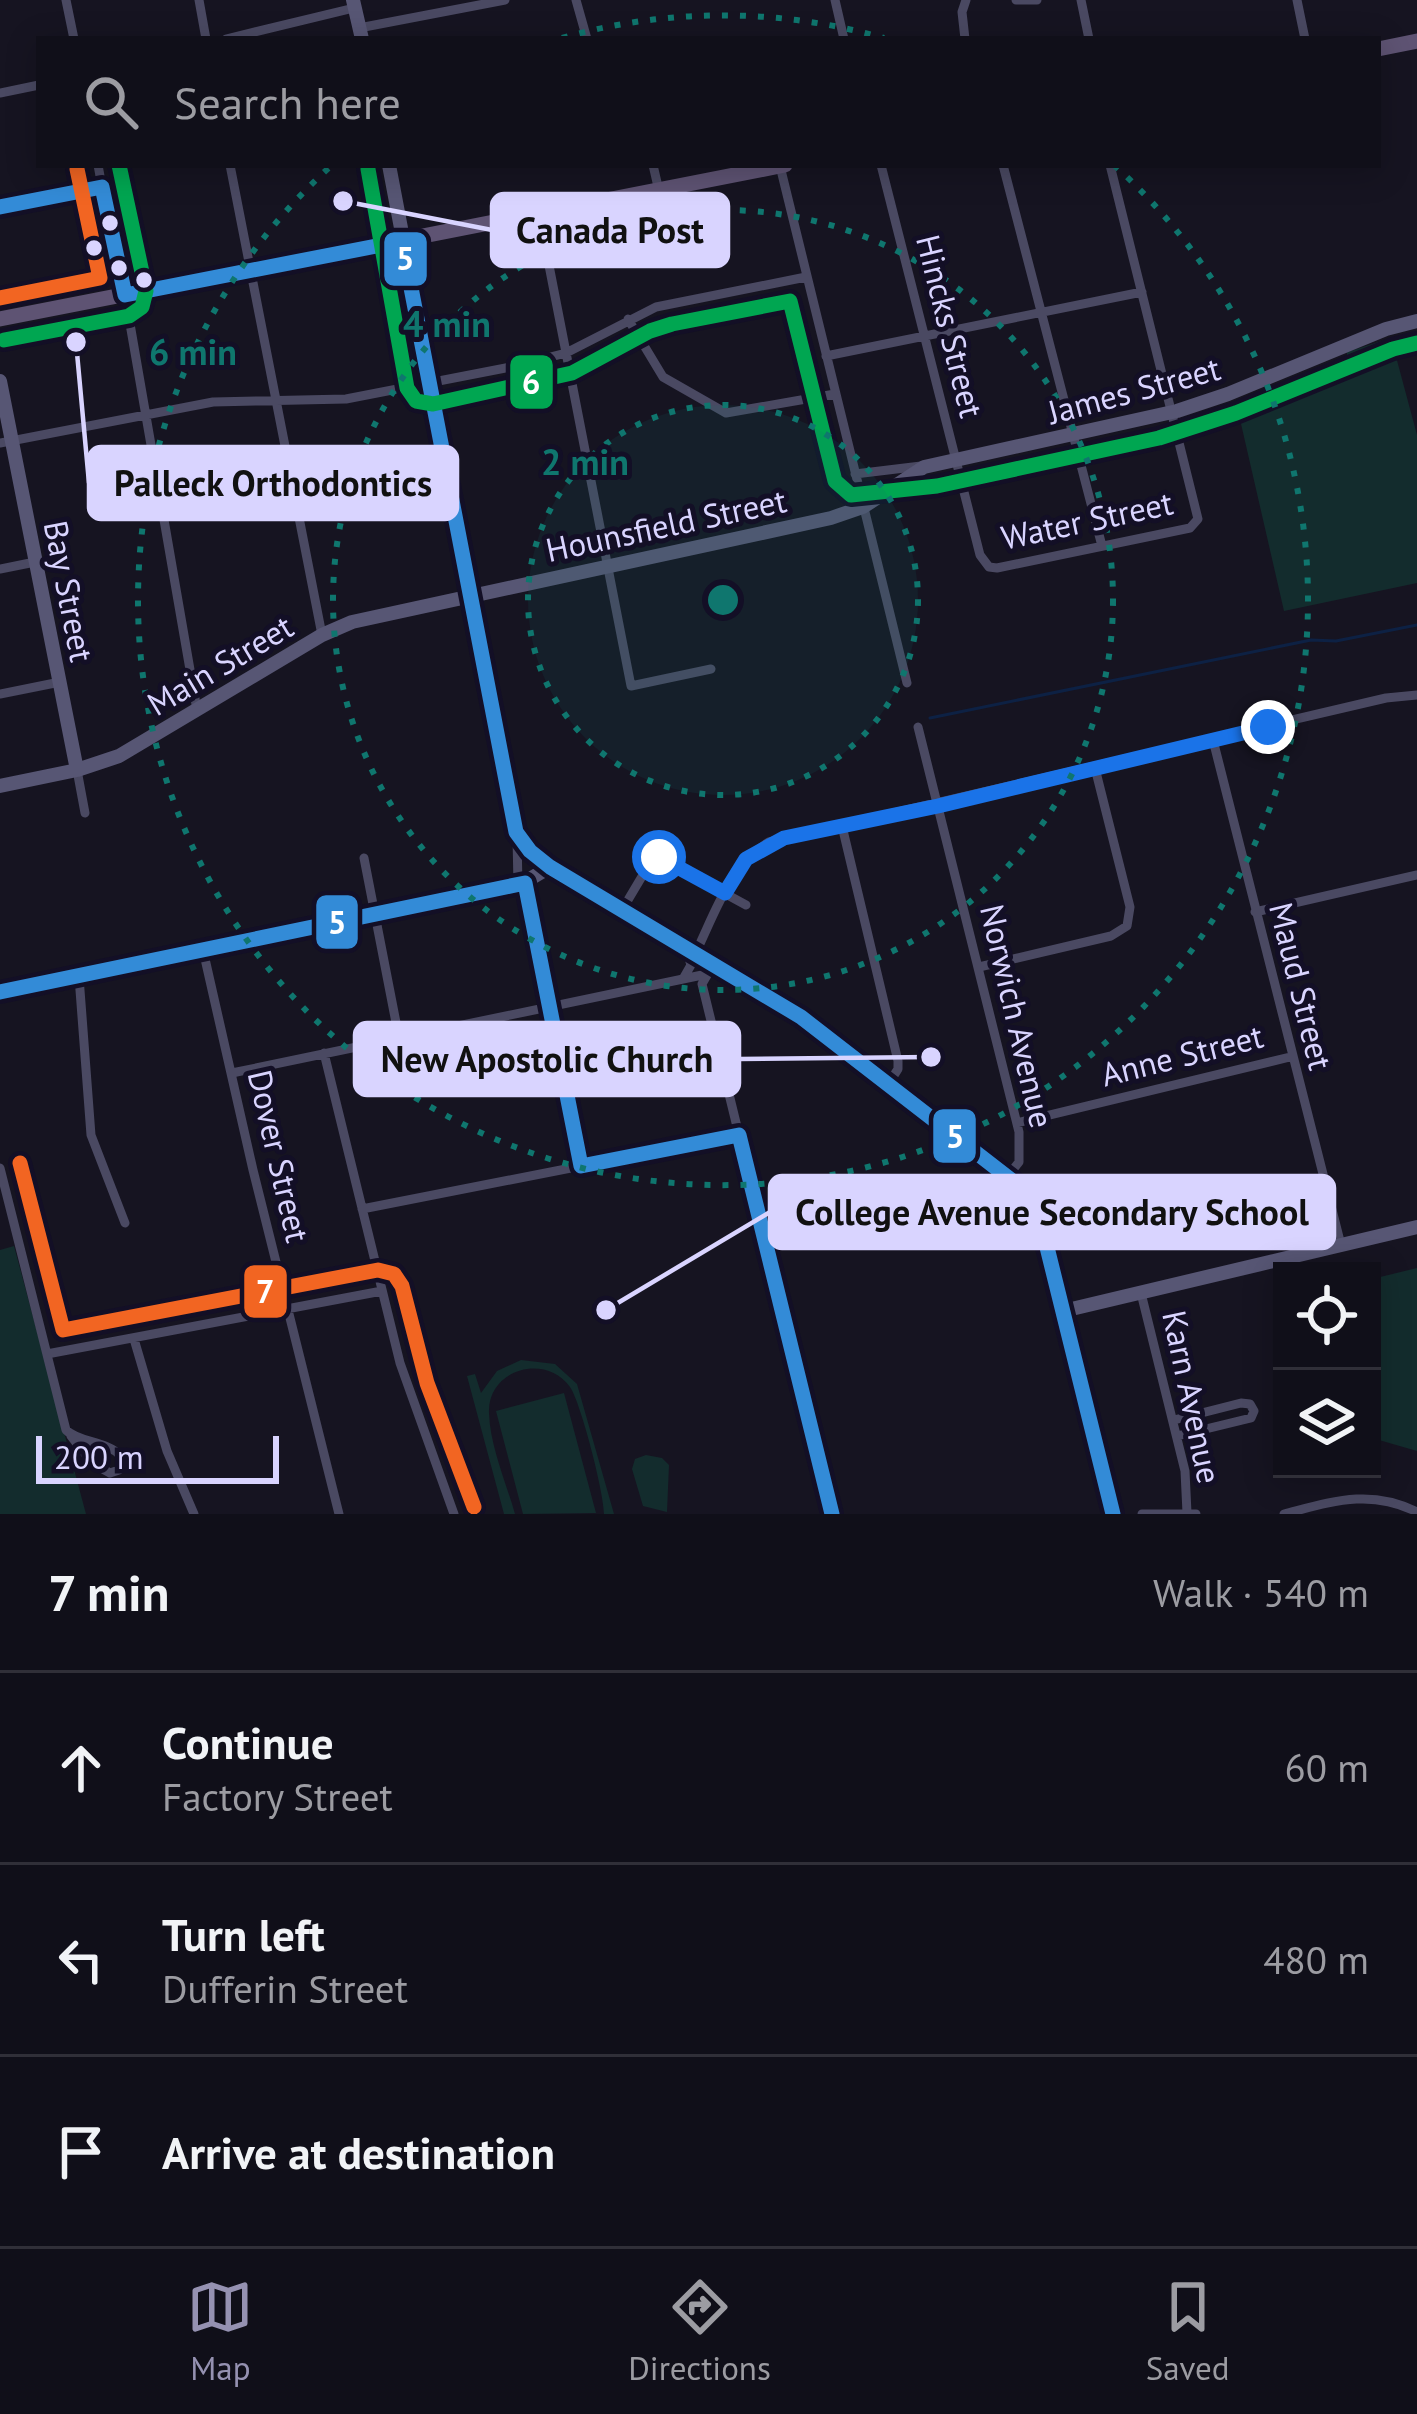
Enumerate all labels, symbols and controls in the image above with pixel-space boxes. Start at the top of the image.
search box [36,36,1381,168]
icon: search [78,69,144,135]
text: Search here [174,73,401,131]
callout: Canada Post [492,194,728,266]
text: Canada Post [516,206,704,253]
unlabelled marker [99,212,121,234]
line badge: 5 [382,230,429,288]
street label: Hincks Street [907,230,994,422]
text: 5 [396,236,414,279]
unlabelled marker [83,237,105,259]
unlabelled marker [108,257,130,279]
unlabelled marker [133,269,155,291]
text: 4 min [403,300,491,347]
text: 6 min [149,328,237,375]
street label: James Street [1041,346,1225,434]
line badge: 6 [508,353,555,411]
text: 6 [522,360,540,403]
text: 2 min [541,438,629,485]
callout: Palleck Orthodontics [89,447,457,519]
text: Palleck Orthodontics [114,459,432,506]
street label: Hounsfield Street [542,478,790,571]
street label: Water Street [997,480,1177,559]
street label: Bay Street [35,517,104,665]
centre of rings [702,579,744,621]
street label: Main Street [139,604,300,725]
route end [1241,700,1295,754]
route start [632,830,686,884]
line badge: 5 [314,893,360,951]
street label: Maud Street [1260,898,1343,1074]
text: 5 [328,900,346,943]
street label: Norwich Avenue [971,900,1064,1132]
street label: Anne Street [1096,1014,1267,1095]
callout: New Apostolic Church [355,1023,739,1095]
text: New Apostolic Church [381,1035,713,1082]
street label: Dover Street [239,1066,320,1246]
line badge: 5 [931,1107,978,1165]
text: 5 [946,1114,964,1157]
callout: College Avenue Secondary School [770,1176,1334,1248]
text: College Avenue Secondary School [795,1188,1309,1235]
map controls [1273,1262,1381,1478]
button: locate [1273,1262,1381,1370]
line badge: 7 [242,1263,289,1320]
text: 7 [256,1269,274,1312]
street label: Karn Avenue [1153,1307,1232,1487]
button: layers [1273,1370,1381,1478]
scale bar [36,1430,279,1483]
text: 200 m [54,1435,144,1478]
text: 7 min [48,1559,170,1625]
text: Walk · 540 m [1153,1567,1369,1618]
text: Continue [162,1713,334,1771]
icon: ahead [48,1735,114,1801]
text: 60 m [1284,1742,1369,1793]
text: Factory Street [162,1771,393,1822]
text: Turn left [162,1905,325,1963]
icon: left [48,1927,114,1993]
text: 480 m [1263,1934,1369,1985]
text: Dufferin Street [162,1963,408,2014]
icon: arrive [48,2119,114,2185]
text: Arrive at destination [162,2123,555,2181]
tab: Map [187,2274,253,2389]
tab: Directions [628,2274,771,2389]
tab: Saved [1146,2274,1230,2389]

